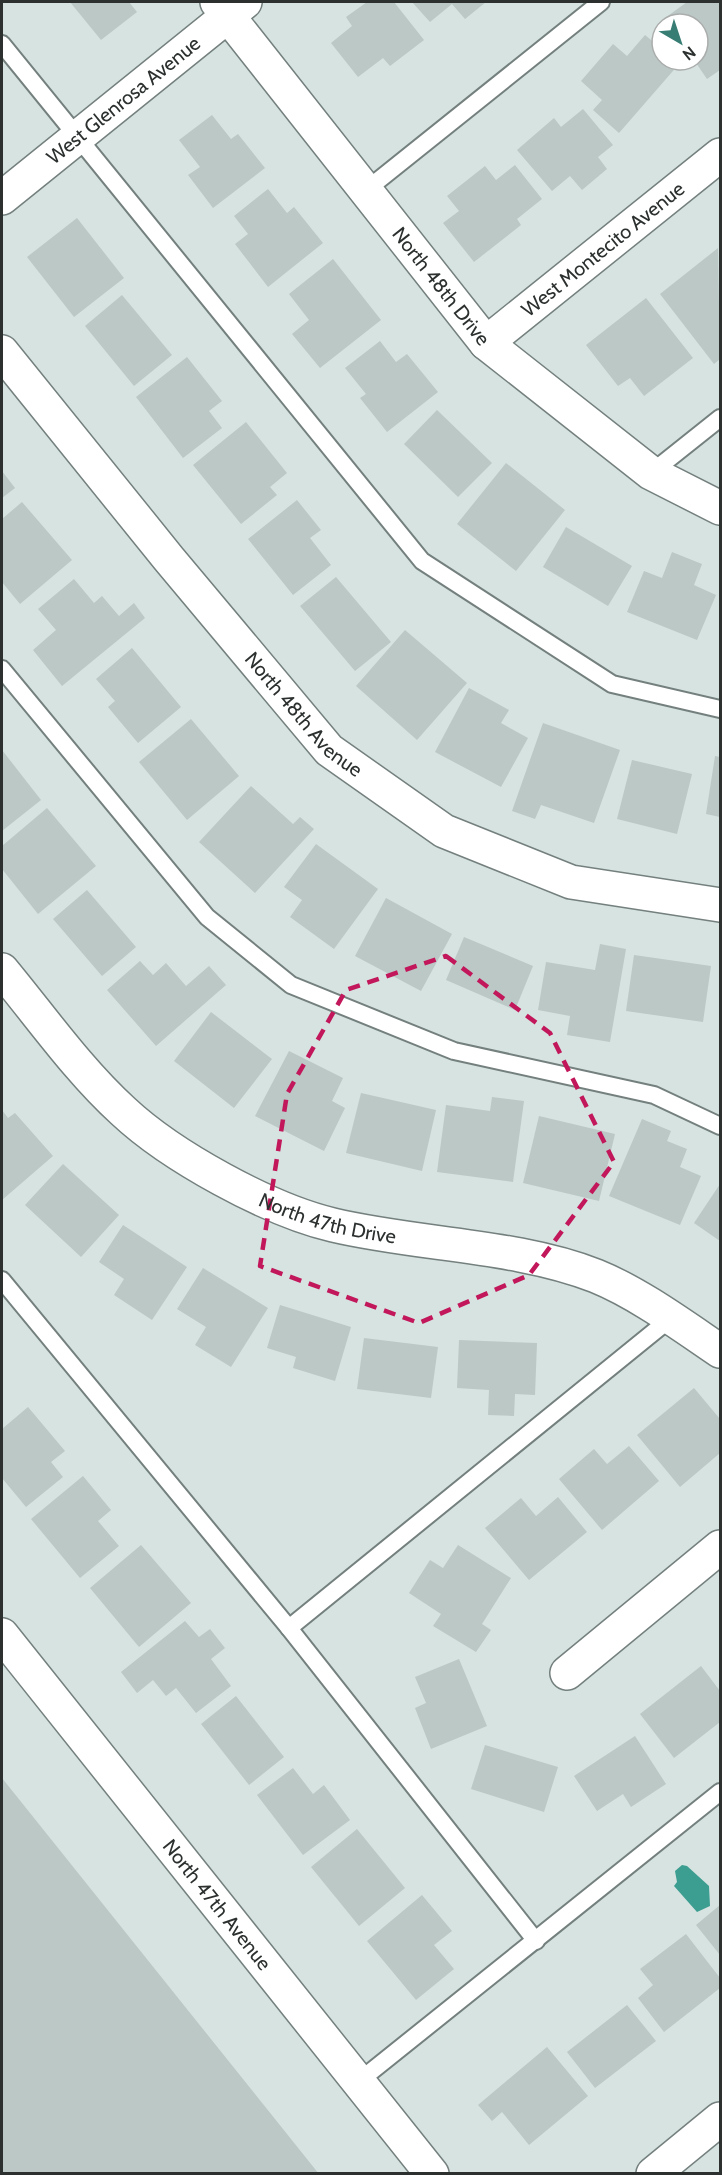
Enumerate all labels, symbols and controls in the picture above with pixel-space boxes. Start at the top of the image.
north arrow [650,12,710,72]
street label: West Glenrosa Avenue [42,31,205,169]
text: N [679,42,699,64]
street label: West Montecito Avenue [517,176,689,322]
street label: North 48th Drive [387,222,495,350]
street label: North 48th Avenue [240,647,367,782]
street label: North 47th Drive [255,1188,398,1249]
street label: North 47th Avenue [158,1835,277,1975]

